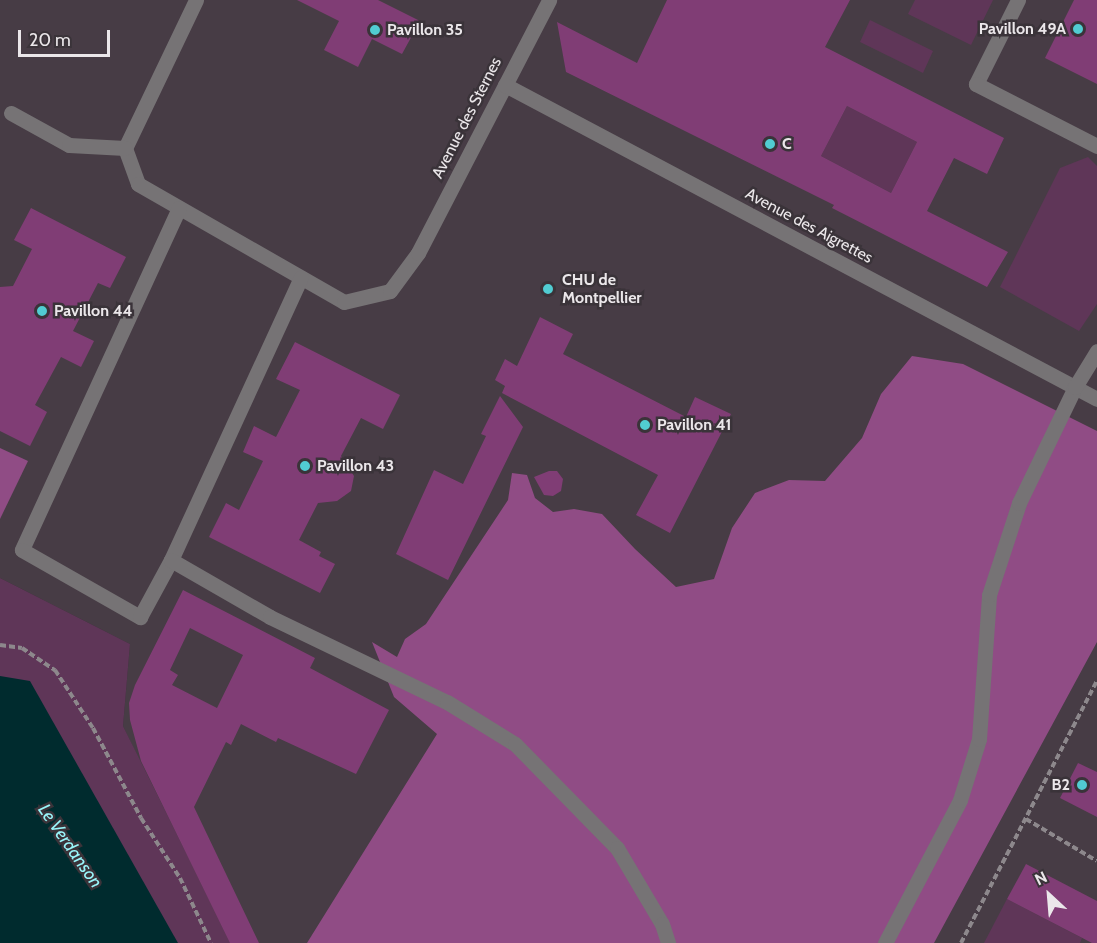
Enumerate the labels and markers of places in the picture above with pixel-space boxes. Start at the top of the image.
place label: Pavillon 49A [979,19,1066,39]
place label: Pavillon 35 [387,20,463,40]
marker: Pavillon 49A [1071,22,1085,36]
marker: Pavillon 35 [368,23,382,37]
place label: C [782,134,792,154]
marker: C [763,137,777,151]
place label: CHU de Montpellier [562,270,642,308]
marker: CHU de Montpellier [539,280,557,298]
place label: Pavillon 44 [54,301,133,321]
marker: Pavillon 44 [35,304,49,318]
place label: Pavillon 41 [657,415,731,435]
marker: Pavillon 41 [638,418,652,432]
place label: Pavillon 43 [317,456,394,476]
marker: Pavillon 43 [298,459,312,473]
place label: B2 [1052,775,1070,795]
marker: B2 [1075,778,1089,792]

